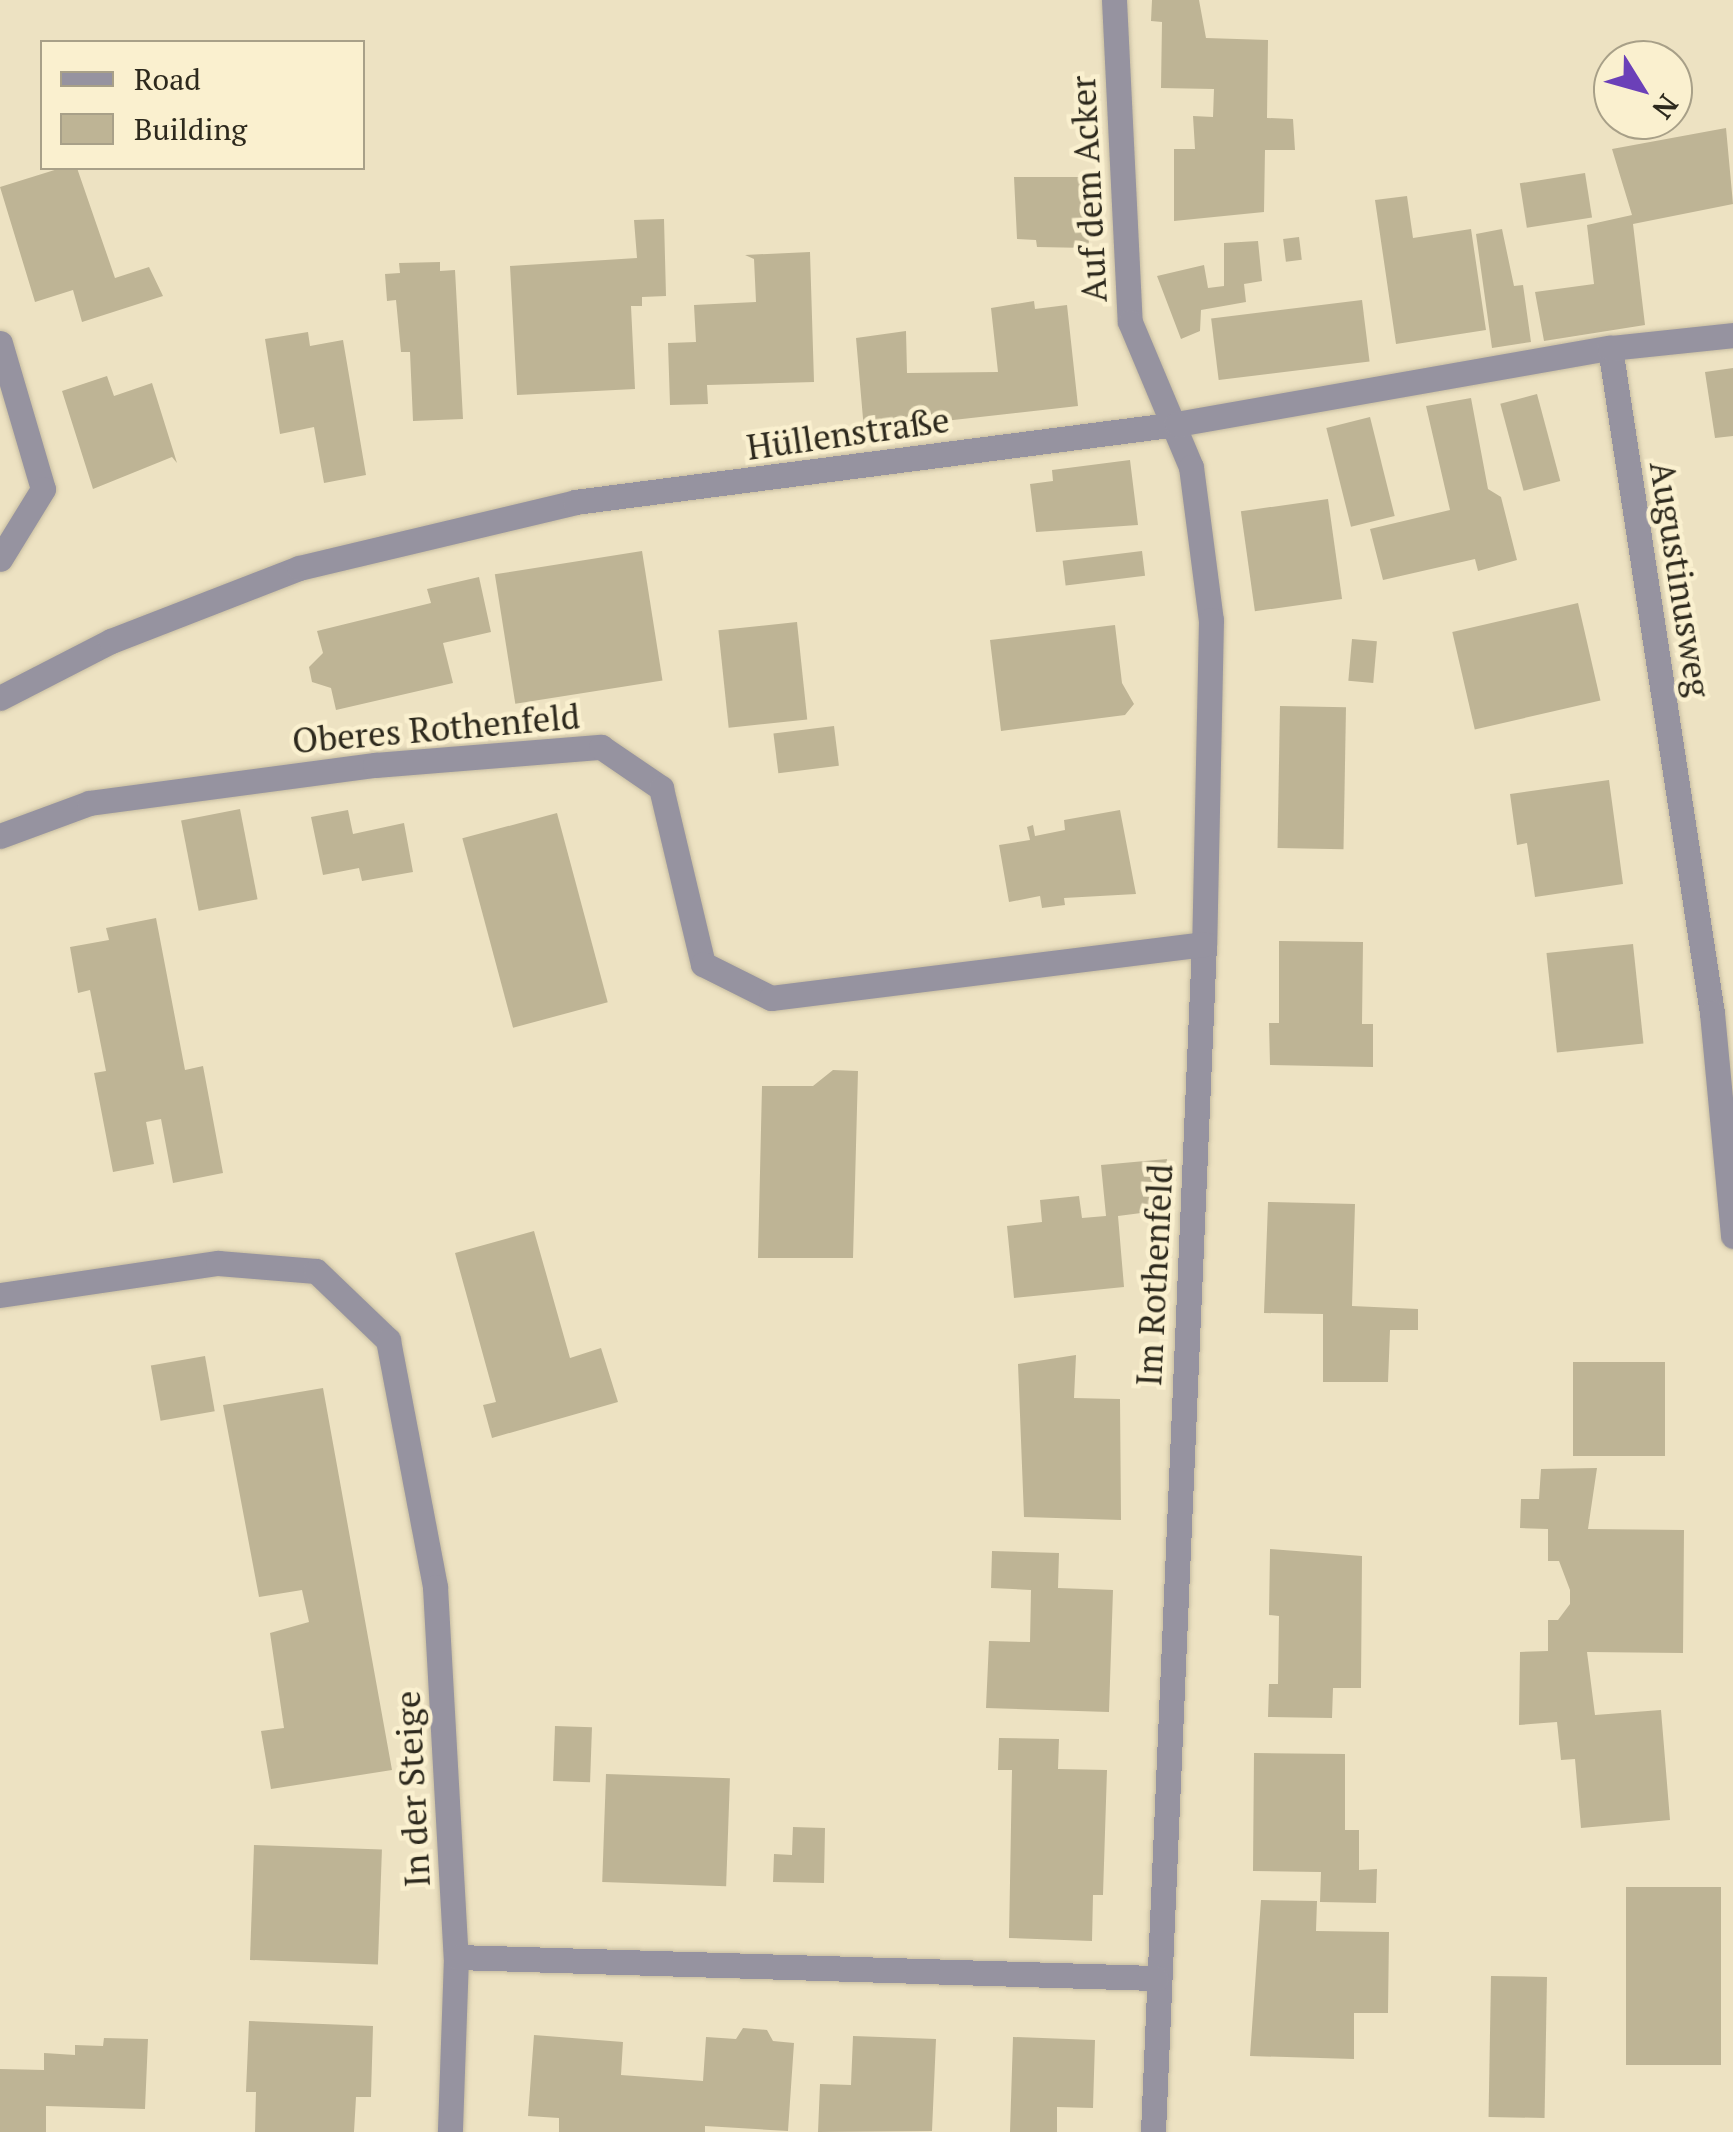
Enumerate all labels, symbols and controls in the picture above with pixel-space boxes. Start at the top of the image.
legend [40,40,365,170]
north arrow [1593,40,1693,140]
text: Road [134,59,201,99]
street label: Auf dem Acker [1061,74,1115,304]
text: N [1645,88,1687,127]
text: Building [134,109,247,149]
street label: Hüllenstraße [744,398,952,468]
street label: Augustinusweg [1642,458,1720,700]
street label: Oberes Rothenfeld [290,694,582,762]
street label: Im Rothenfeld [1127,1163,1181,1387]
street label: In der Steige [386,1690,438,1888]

